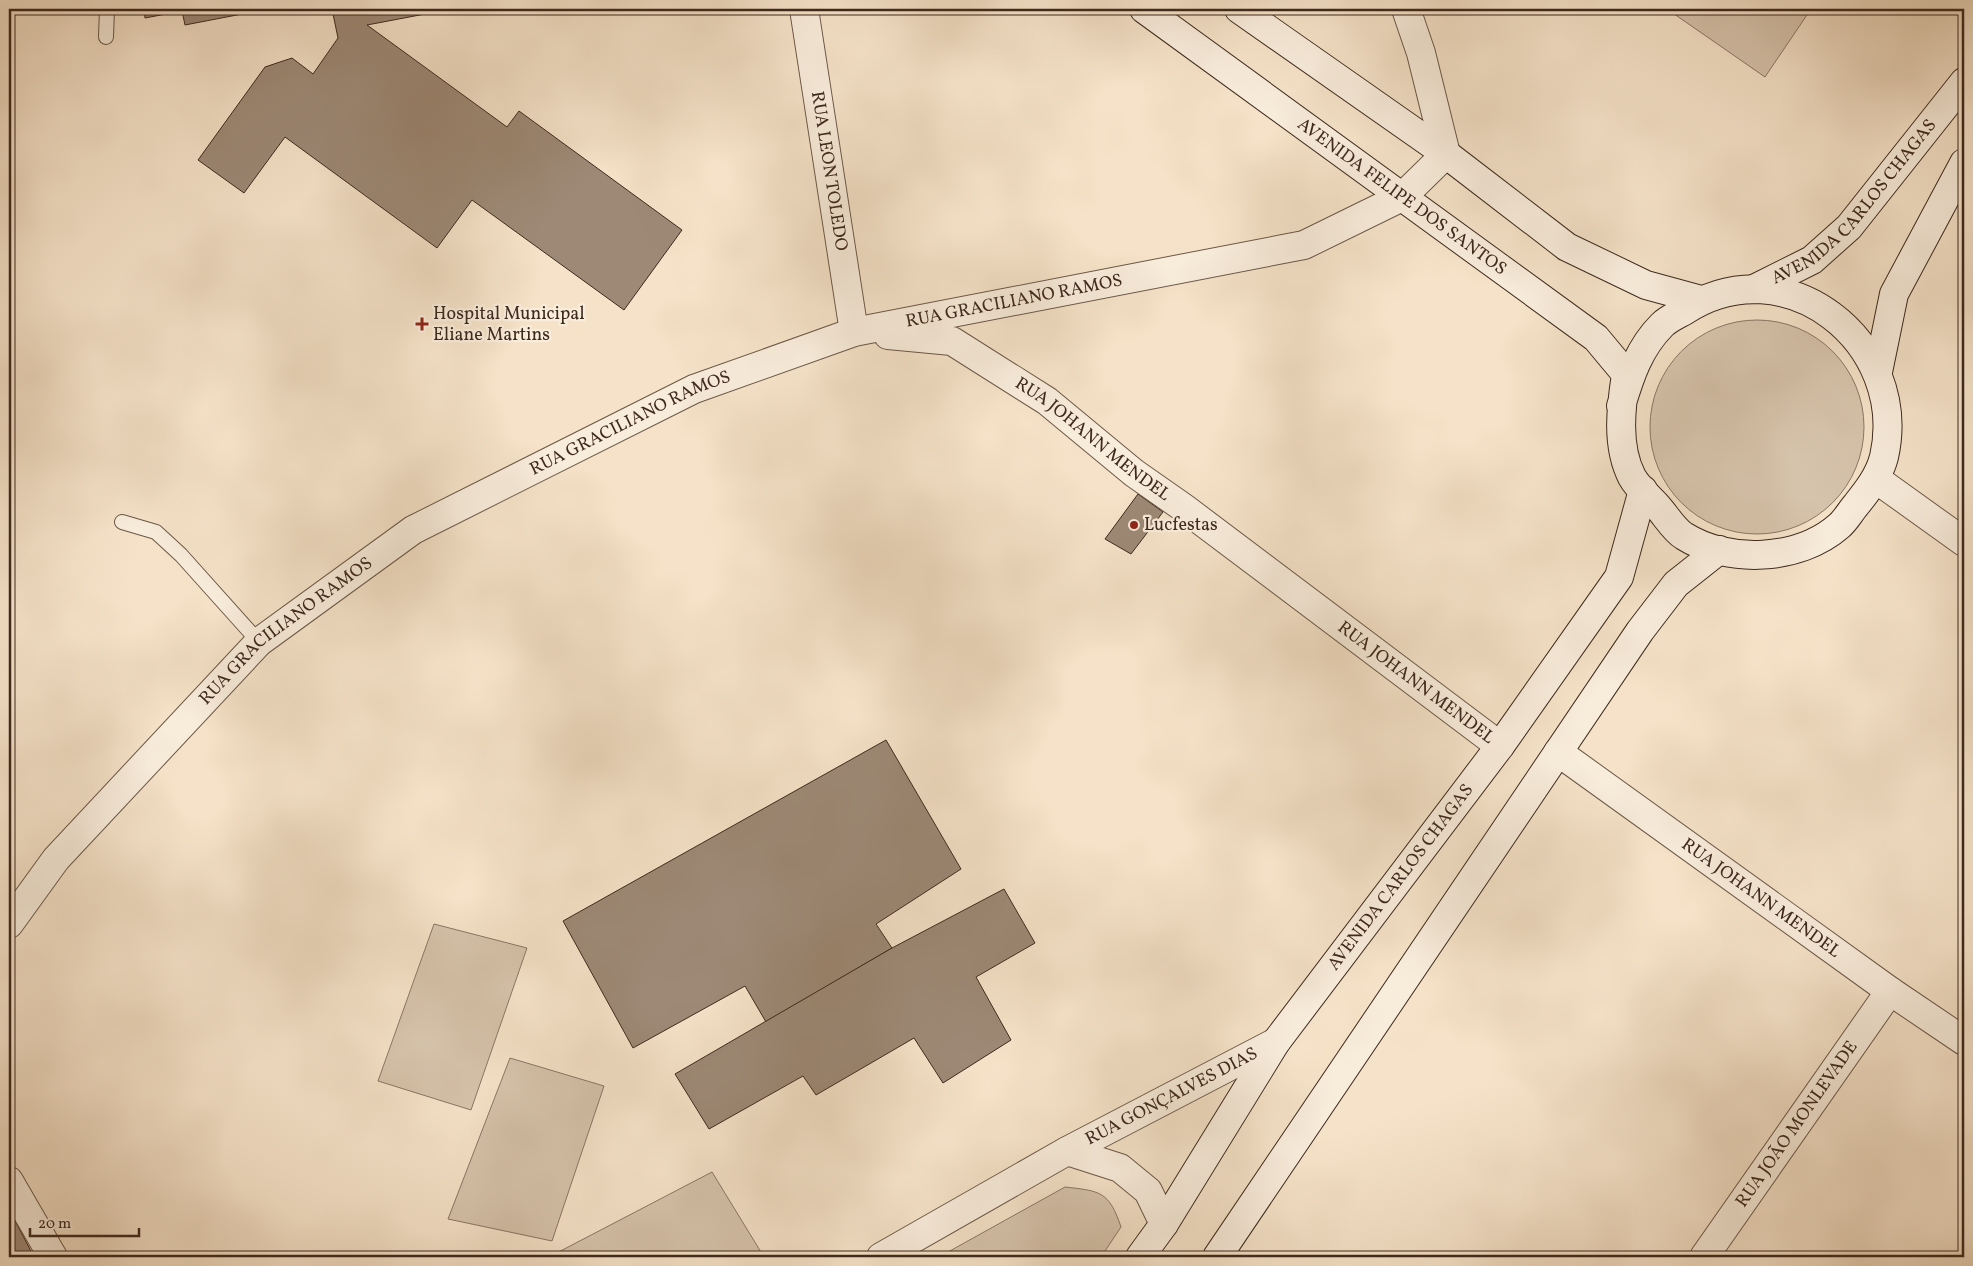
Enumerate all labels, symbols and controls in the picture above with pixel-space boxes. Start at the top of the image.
street label: RUA LEON TOLEDO [804,89,854,253]
street label: AVENIDA FELIPE DOS SANTOS [1292,112,1512,281]
street label: AVENIDA CARLOS CHAGAS [1767,114,1942,291]
street label: RUA GRACILIANO RAMOS [904,268,1124,334]
place label: Hospital Municipal Eliane Martins [433,302,585,348]
marker: Hospital Municipal Eliane Martins [415,317,429,331]
street label: RUA GRACILIANO RAMOS [525,365,734,482]
street label: RUA JOHANN MENDEL [1010,371,1175,507]
place label: Lucfestas [1144,513,1218,538]
marker: Lucfestas [1128,519,1140,531]
street label: RUA GRACILIANO RAMOS [194,551,378,711]
street label: RUA JOHANN MENDEL [1332,615,1500,750]
street label: AVENIDA CARLOS CHAGAS [1322,779,1479,976]
street label: RUA JOHANN MENDEL [1676,832,1846,964]
street label: RUA JOÃO MONLEVADE [1730,1036,1864,1213]
street label: RUA GONÇALVES DIAS [1081,1041,1262,1152]
scale bar [30,1206,139,1238]
text: 20 m [38,1214,71,1235]

